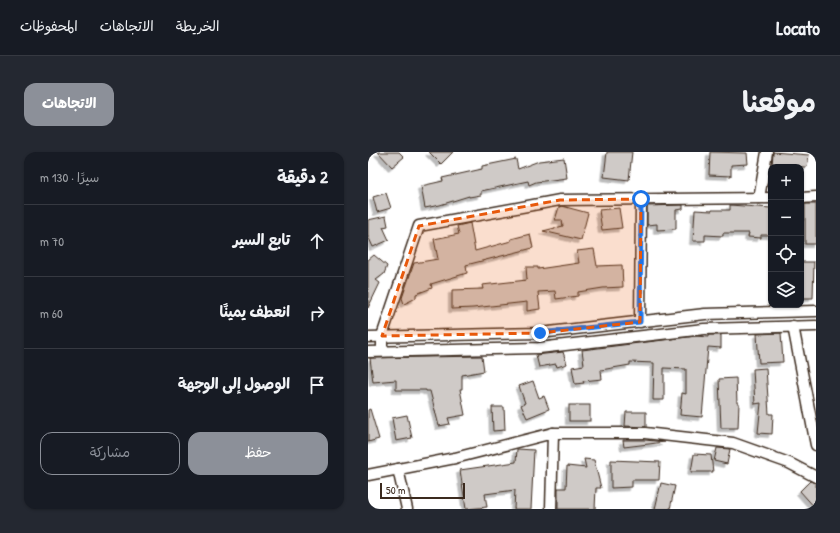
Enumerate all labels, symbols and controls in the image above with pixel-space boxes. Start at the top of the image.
text: Locato [776,15,820,41]
text: المحفوظات [20,16,78,35]
text: الاتجاهات [100,16,154,35]
text: الخريطة [176,16,219,35]
button: الاتجاهات [24,83,114,126]
text: موقعنا [742,83,816,121]
map controls [768,164,804,308]
button: + [768,164,804,200]
text: 2 دقيقة [277,165,328,188]
text: سيرًا · 130 m [40,168,99,186]
route start [632,190,650,208]
button: − [768,200,804,236]
text: تابع السير [233,229,290,250]
icon: ahead [306,230,328,252]
text: 70 m [40,232,64,250]
button: locate [768,236,804,272]
button: layers [768,272,804,308]
text: انعطف يمينًا [220,301,290,322]
icon: right [306,302,328,324]
text: 60 m [40,304,63,322]
route end [531,324,549,342]
text: الوصول إلى الوجهة [178,373,290,394]
icon: arrive [306,374,328,396]
button: مشاركة [40,432,180,475]
button: حفظ [188,432,328,475]
scale bar [380,481,465,500]
text: 50 m [386,483,406,497]

